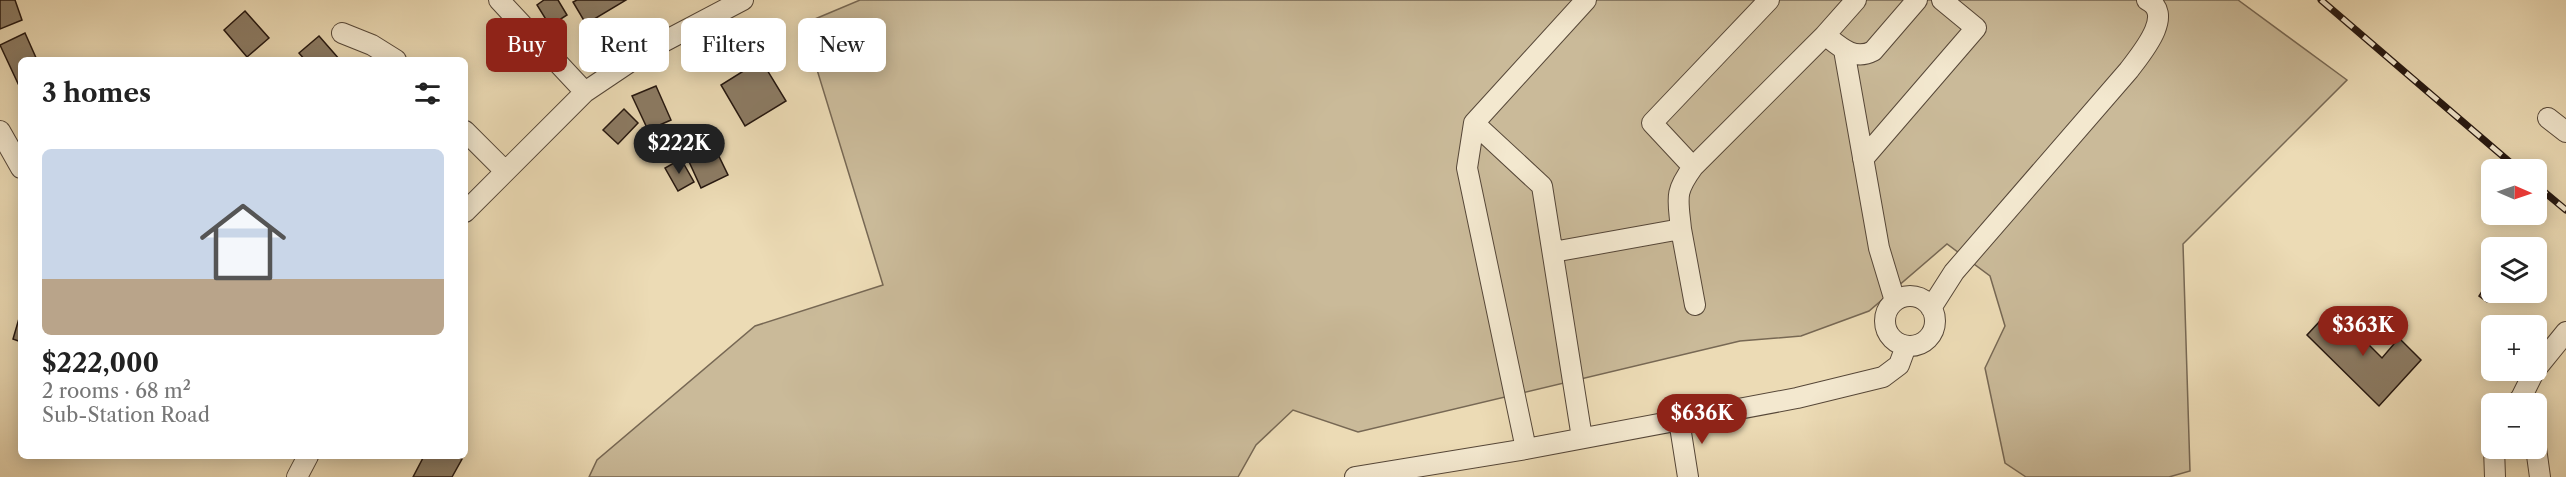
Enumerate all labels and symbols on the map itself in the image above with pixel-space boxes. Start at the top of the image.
pin: $222K [637,124,721,175]
north arrow [2481,159,2547,225]
pin: $363K [2321,306,2405,357]
pin: $636K [1660,394,1744,445]

